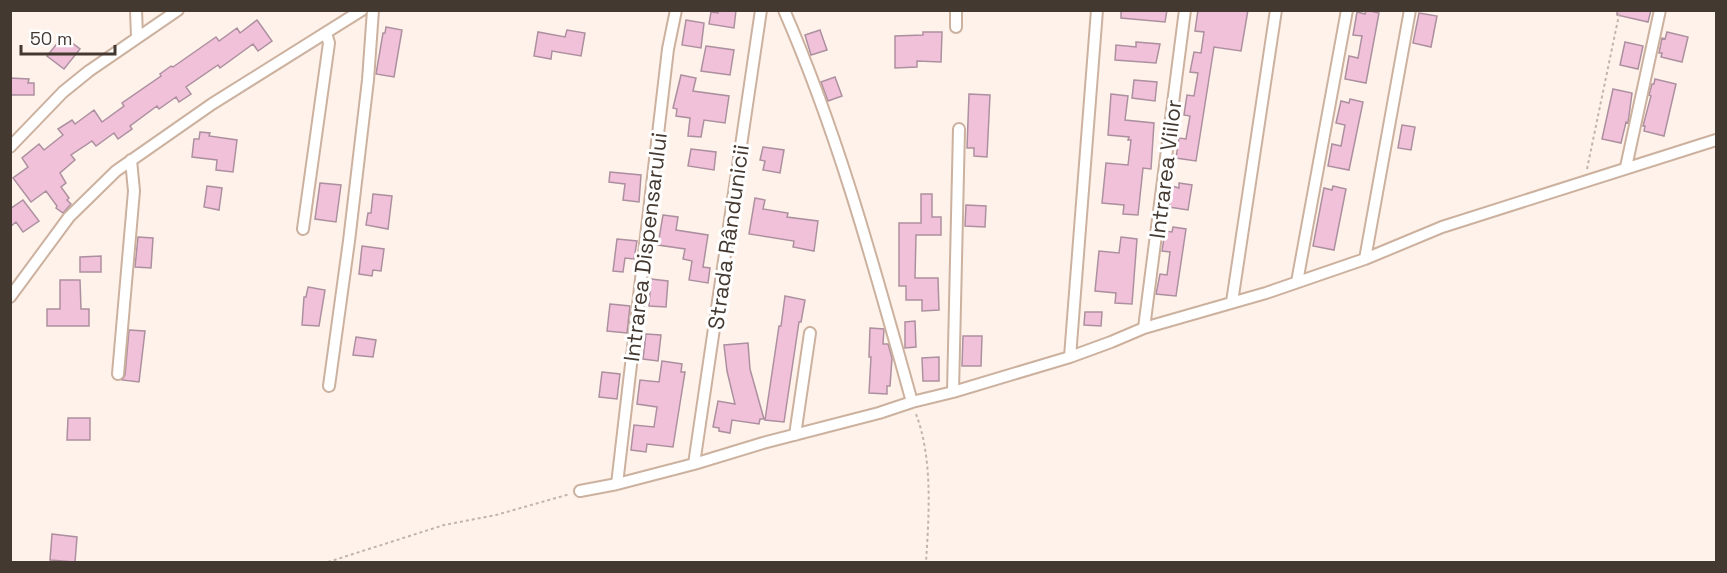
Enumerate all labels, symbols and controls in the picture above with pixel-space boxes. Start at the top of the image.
scale bar [21,18,116,56]
text: 50 m [30,27,72,50]
street label: Intrarea Viilor [1143,98,1187,240]
street label: Intrarea Dispensarului [617,131,673,363]
street label: Strada Rândunicii [701,143,755,331]

